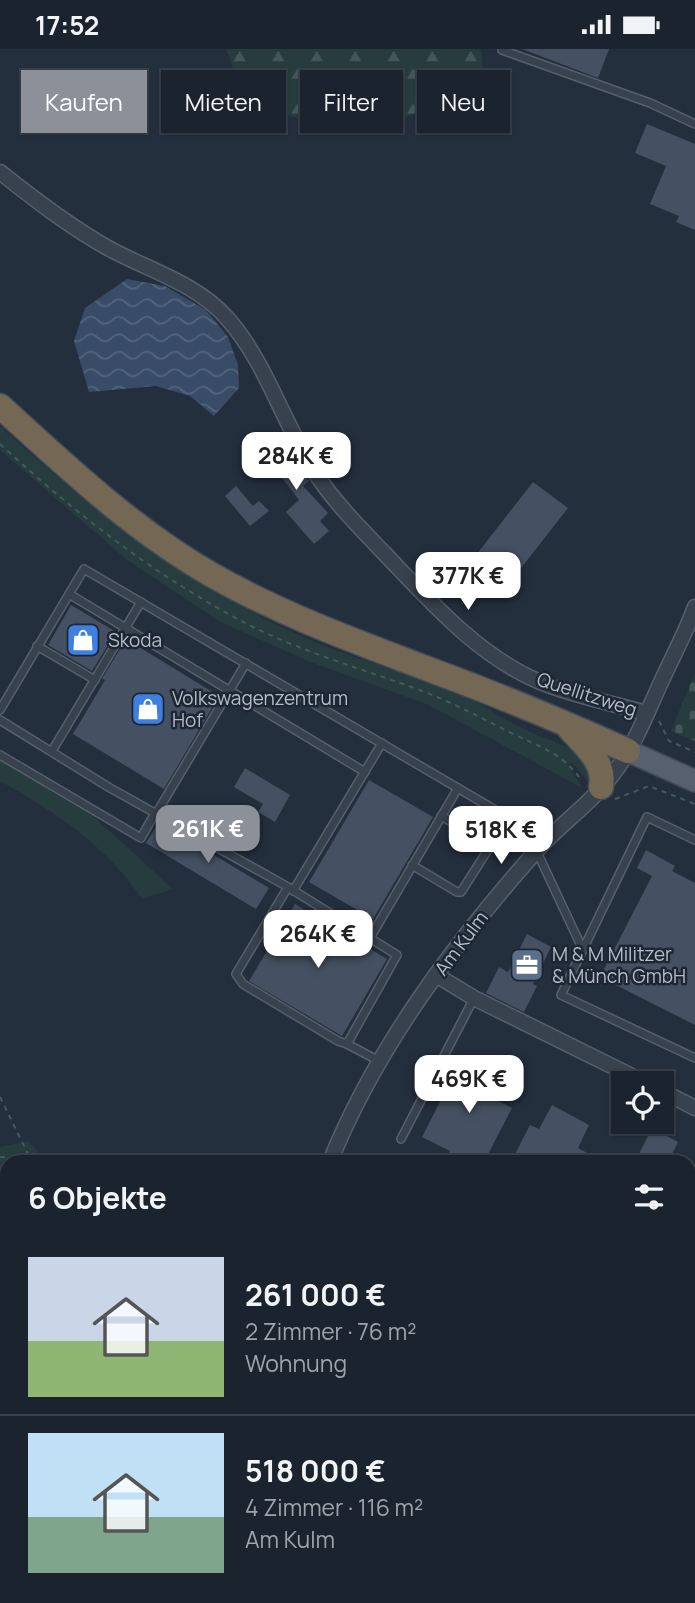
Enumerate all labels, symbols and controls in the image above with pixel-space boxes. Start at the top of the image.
text: 17:52 [35,7,99,43]
chip: Kaufen [21,70,147,133]
chip: Mieten [161,70,286,133]
chip: Filter [300,70,403,133]
chip: Neu [417,70,510,133]
pin: 284K € [239,433,353,492]
text: 284K € [258,439,334,471]
pin: 377K € [411,553,525,612]
text: 377K € [432,559,504,591]
shop icon: Skoda [64,621,102,659]
place label: Skoda [108,627,162,653]
street label: Quellitzweg [534,666,640,722]
place label: Volkswagenzentrum Hof [172,685,348,733]
shop icon: Volkswagenzentrum Hof [129,690,167,728]
pin: 261K € [151,805,265,865]
pin: 518K € [444,807,558,866]
text: 261K € [172,812,244,844]
text: 518K € [465,813,537,845]
street label: Am Kulm [428,905,494,981]
pin: 264K € [261,911,375,970]
text: 264K € [280,917,356,949]
place label: M & M Militzer & Münch GmbH [552,941,686,989]
office icon: M & M Militzer & Münch GmbH [508,946,546,984]
pin: 469K € [412,1055,526,1115]
text: 469K € [431,1062,507,1094]
map controls [611,1071,674,1134]
button: locate [611,1071,674,1134]
text: 6 Objekte [28,1177,167,1218]
icon: filters [630,1178,668,1216]
text: 261 000 € [245,1274,386,1315]
icon: home [84,1285,168,1369]
text: 2 Zimmer · 76 m² [245,1315,416,1347]
text: Wohnung [245,1347,347,1379]
text: 518 000 € [245,1450,386,1491]
icon: home [84,1461,168,1545]
text: 4 Zimmer · 116 m² [245,1491,423,1523]
text: Am Kulm [245,1523,335,1555]

